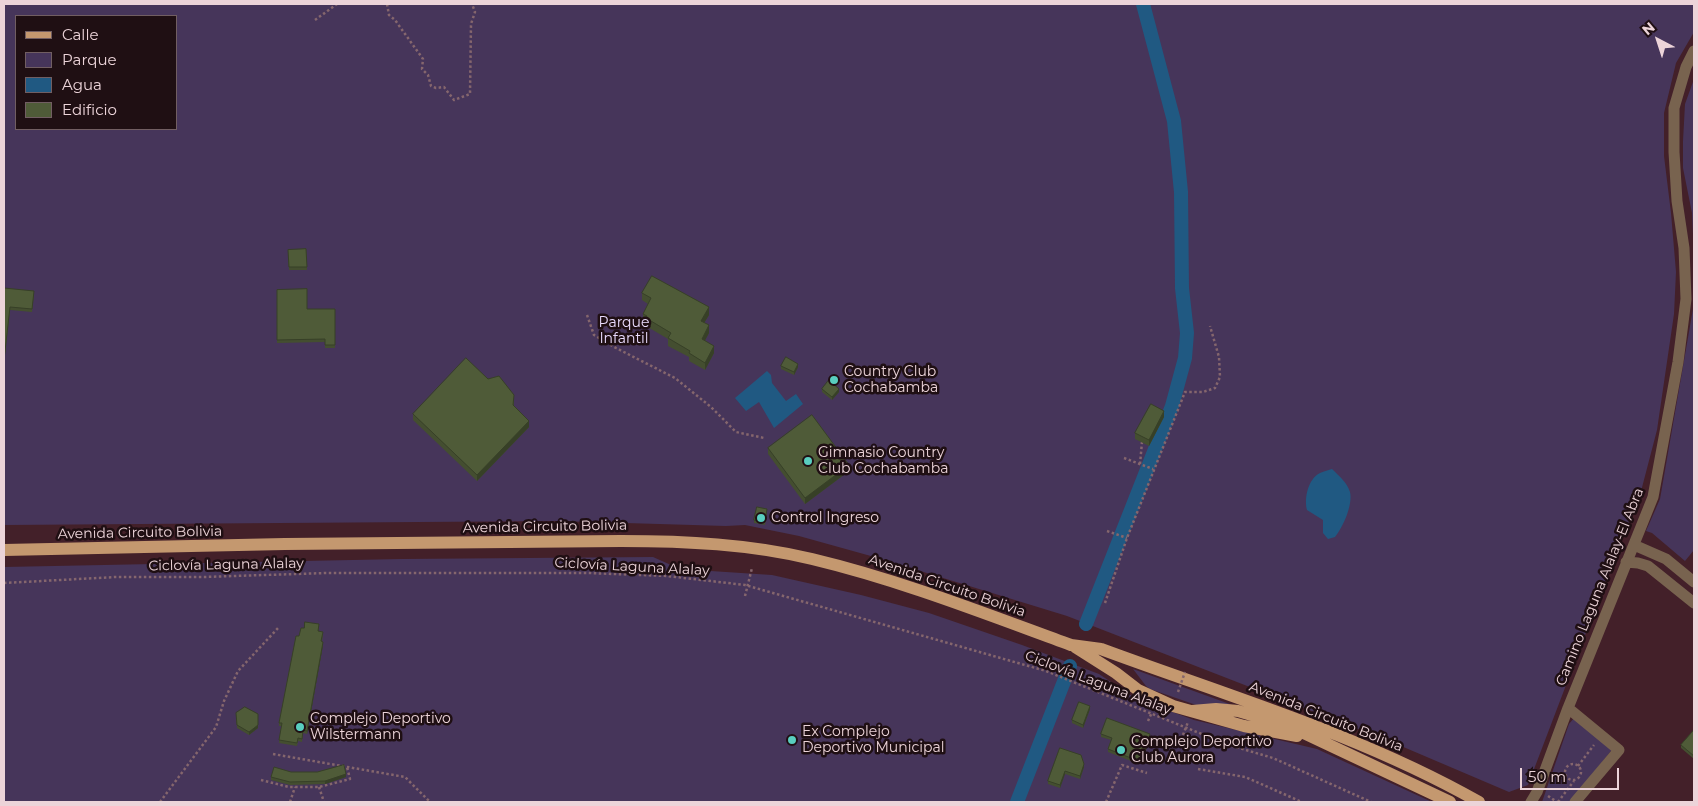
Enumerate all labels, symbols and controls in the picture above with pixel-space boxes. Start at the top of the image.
legend [15,15,178,130]
north arrow [1633,15,1683,65]
text: N [1638,18,1658,39]
text: Calle [62,25,99,44]
text: Parque [62,50,117,69]
text: Agua [62,75,102,94]
text: Edificio [62,100,117,119]
park label: Parque Infantil [599,315,649,348]
place label: Country Club Cochabamba [844,364,938,397]
marker: Country Club Cochabamba [828,374,840,386]
place label: Gimnasio Country Club Cochabamba [818,445,948,478]
marker: Gimnasio Country Club Cochabamba [802,455,814,467]
street label: Camino Laguna Alalay-El Abra [1553,486,1647,688]
place label: Control Ingreso [771,510,879,526]
marker: Control Ingreso [755,512,767,524]
street label: Avenida Circuito Bolivia [463,517,627,537]
street label: Avenida Circuito Bolivia [58,523,222,543]
street label: Avenida Circuito Bolivia [866,551,1028,621]
street label: Ciclovía Laguna Alalay [148,555,304,575]
street label: Ciclovía Laguna Alalay [554,555,710,579]
street label: Ciclovía Laguna Alalay [1022,647,1174,719]
street label: Avenida Circuito Bolivia [1247,678,1405,756]
place label: Complejo Deportivo Wilstermann [310,711,451,744]
marker: Complejo Deportivo Wilstermann [294,721,306,733]
place label: Ex Complejo Deportivo Municipal [802,724,944,756]
marker: Ex Complejo Deportivo Municipal [786,734,798,746]
place label: Complejo Deportivo Club Aurora [1131,734,1272,766]
marker: Complejo Deportivo Club Aurora [1115,744,1127,756]
scale bar [1523,758,1622,790]
text: 50 m [1528,767,1566,786]

